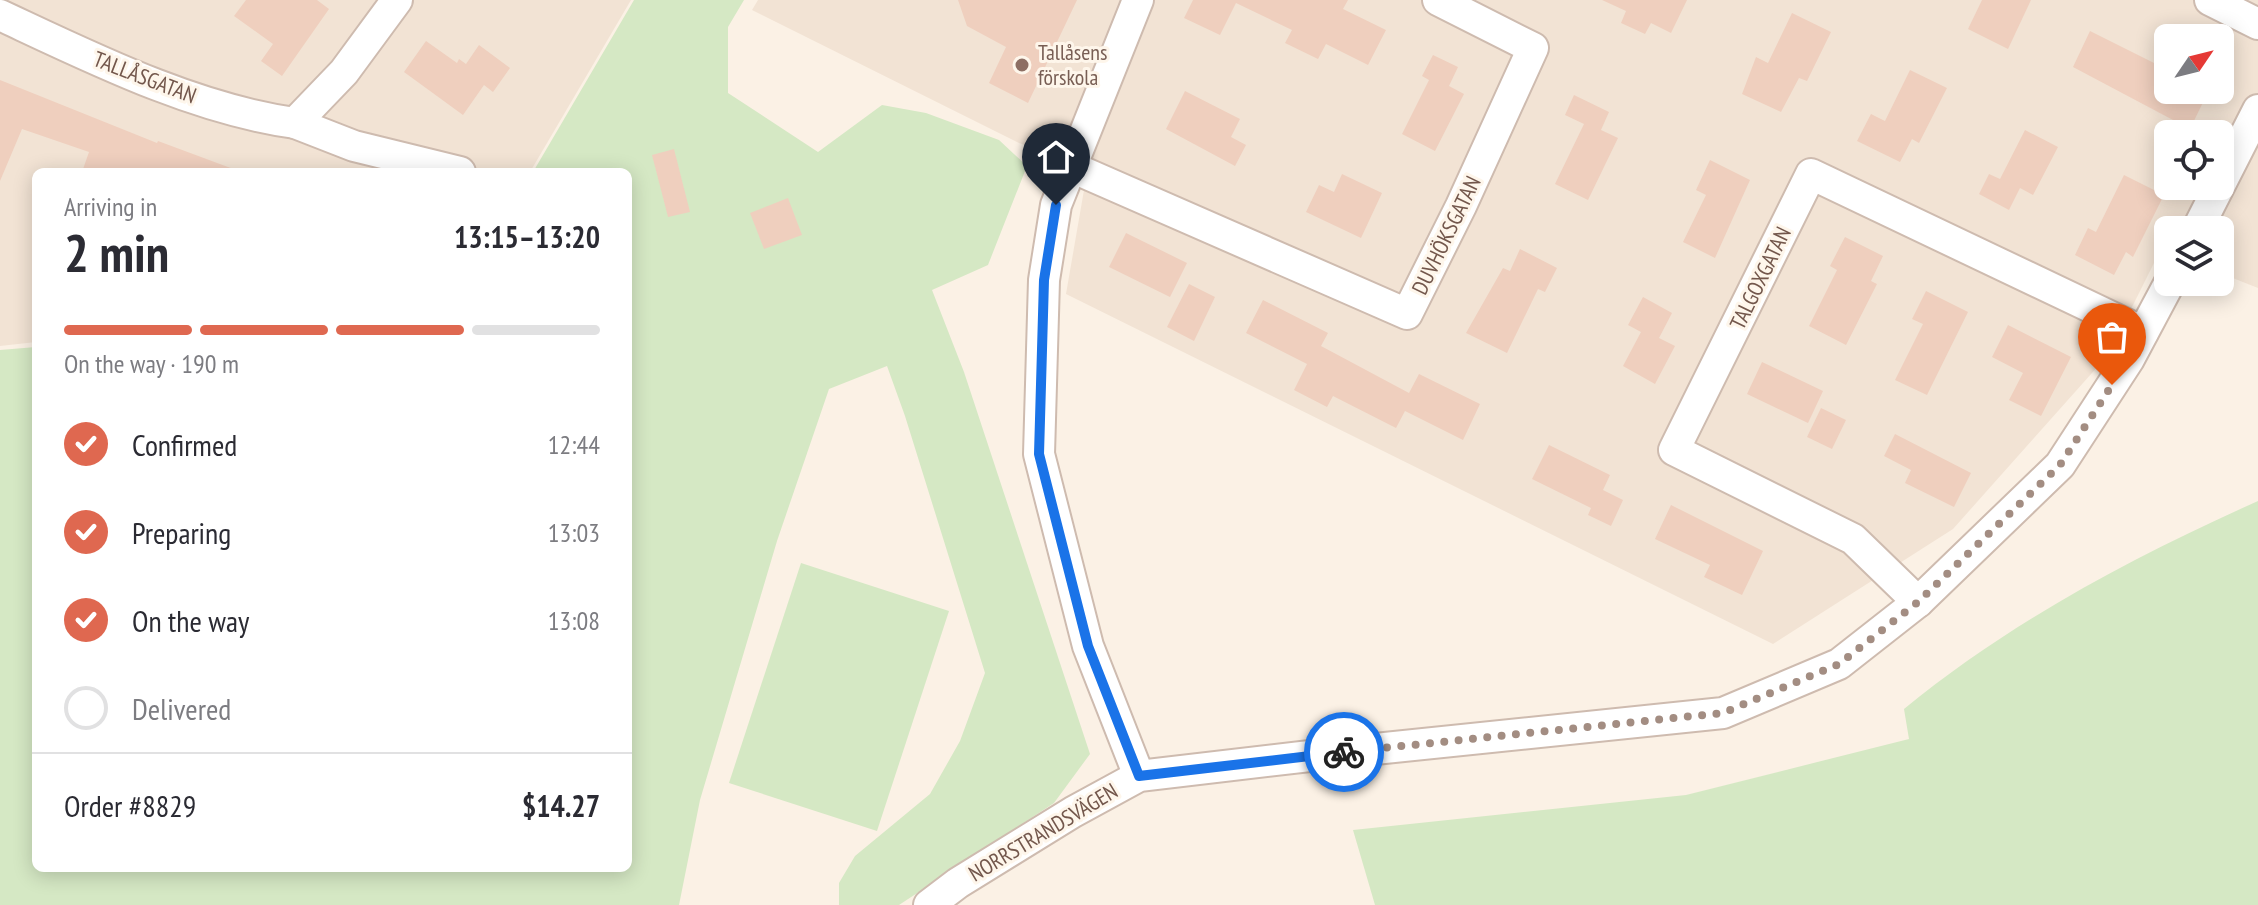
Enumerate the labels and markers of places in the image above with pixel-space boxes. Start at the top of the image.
place label: Tallåsens förskola [1038,38,1107,91]
marker: Tallåsens förskola [1013,56,1031,74]
pin [1022,123,1090,205]
pin [2078,303,2146,385]

